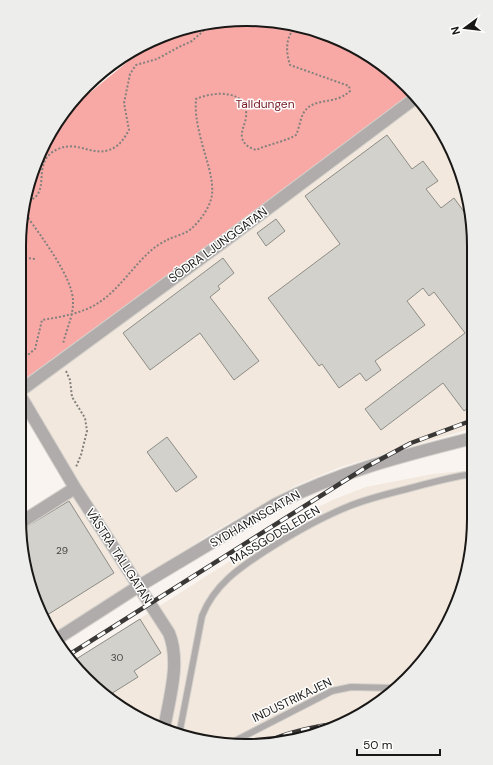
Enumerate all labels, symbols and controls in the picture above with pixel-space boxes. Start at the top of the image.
north arrow [445,8,485,48]
text: N [448,25,463,36]
park label: Talldungen [235,96,295,112]
street label: SÖDRA LJUNGGATAN [165,204,271,286]
street label: SYDHAMNSGATAN [207,487,303,551]
street label: MASSGODSLEDEN [227,502,323,568]
street label: VÄSTRA TALLGATAN [82,505,156,607]
house number: 29 [56,544,68,557]
house number: 30 [111,651,124,664]
street label: INDUSTRIKAJEN [250,674,334,726]
scale bar [357,731,440,757]
text: 50 m [363,737,392,753]

